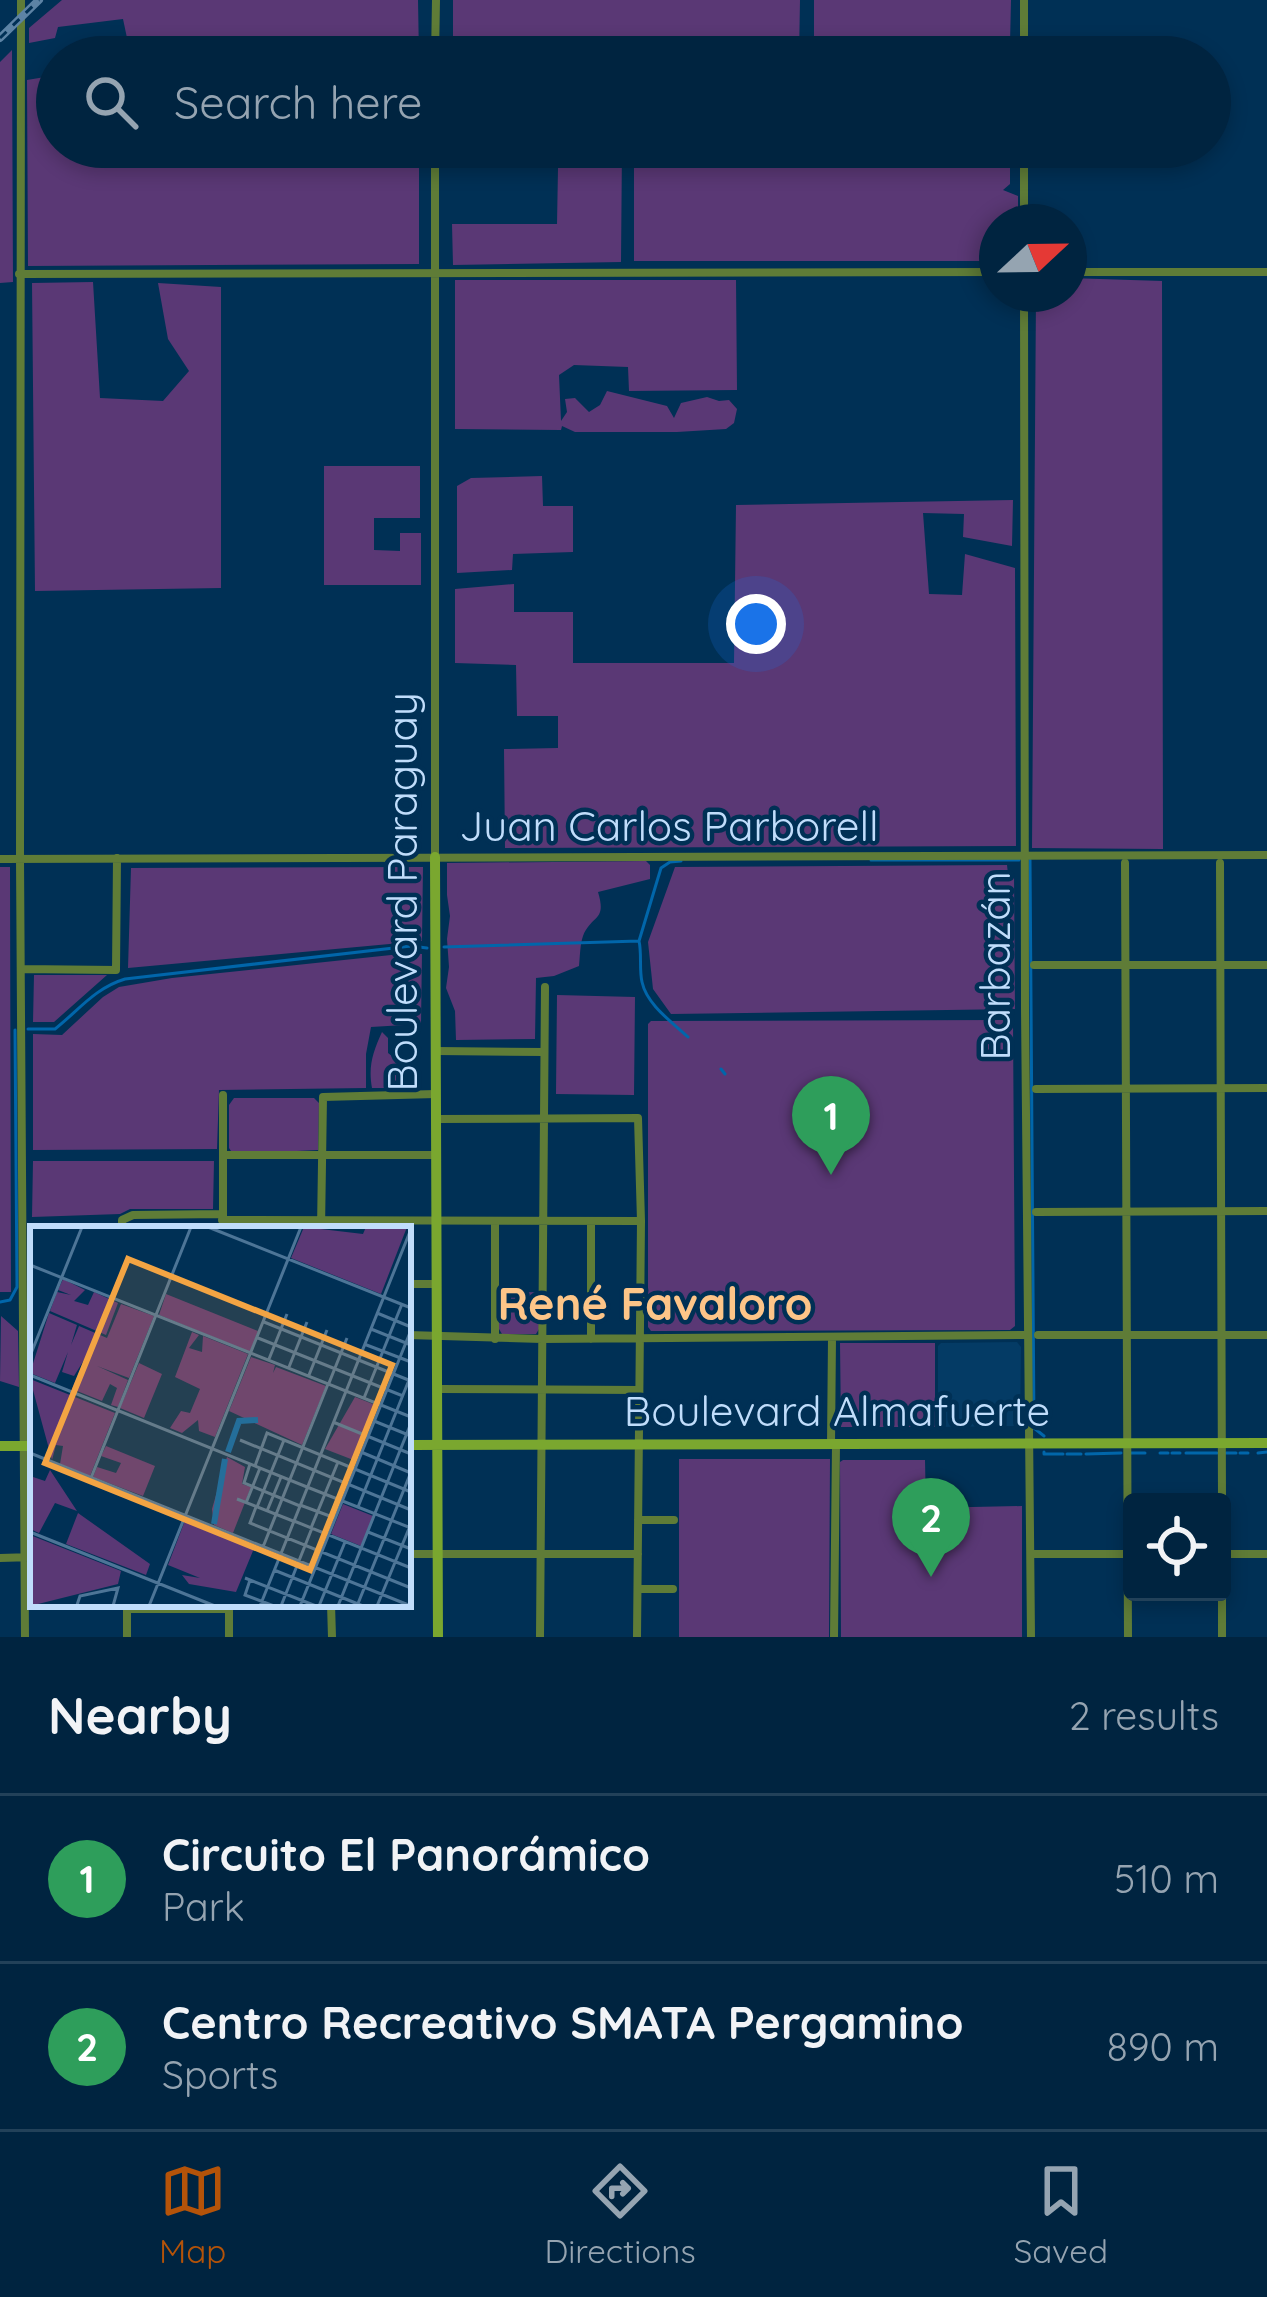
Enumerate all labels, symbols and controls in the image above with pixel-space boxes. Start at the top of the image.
search box [36,36,1231,168]
icon: search [78,69,144,135]
text: Search here [174,74,422,130]
north arrow [979,204,1087,312]
your location [726,594,786,654]
street label: Boulevard Paraguay [375,692,428,1092]
street label: Juan Carlos Parborell [459,799,879,852]
street label: Barbazán [968,871,1021,1061]
pin: 1 [792,1076,870,1175]
inset map [30,1226,411,1607]
district label: René Favaloro [497,1275,813,1331]
street label: Boulevard Almafuerte [624,1384,1050,1437]
pin: 2 [892,1478,970,1577]
map controls [1123,1493,1231,1601]
button: locate [1123,1493,1231,1601]
text: Nearby [48,1683,232,1747]
text: 2 results [1069,1691,1219,1740]
text: Circuito El Panorámico [162,1826,650,1882]
text: 1 [79,1854,95,1903]
text: 510 m [1114,1854,1219,1903]
text: Park [162,1882,245,1931]
text: Centro Recreativo SMATA Pergamino [162,1994,964,2050]
text: 2 [76,2022,98,2071]
text: 890 m [1107,2022,1219,2071]
text: Sports [162,2050,278,2099]
tab: Map [159,2158,226,2271]
tab: Directions [544,2158,696,2271]
tab: Saved [1014,2158,1108,2271]

